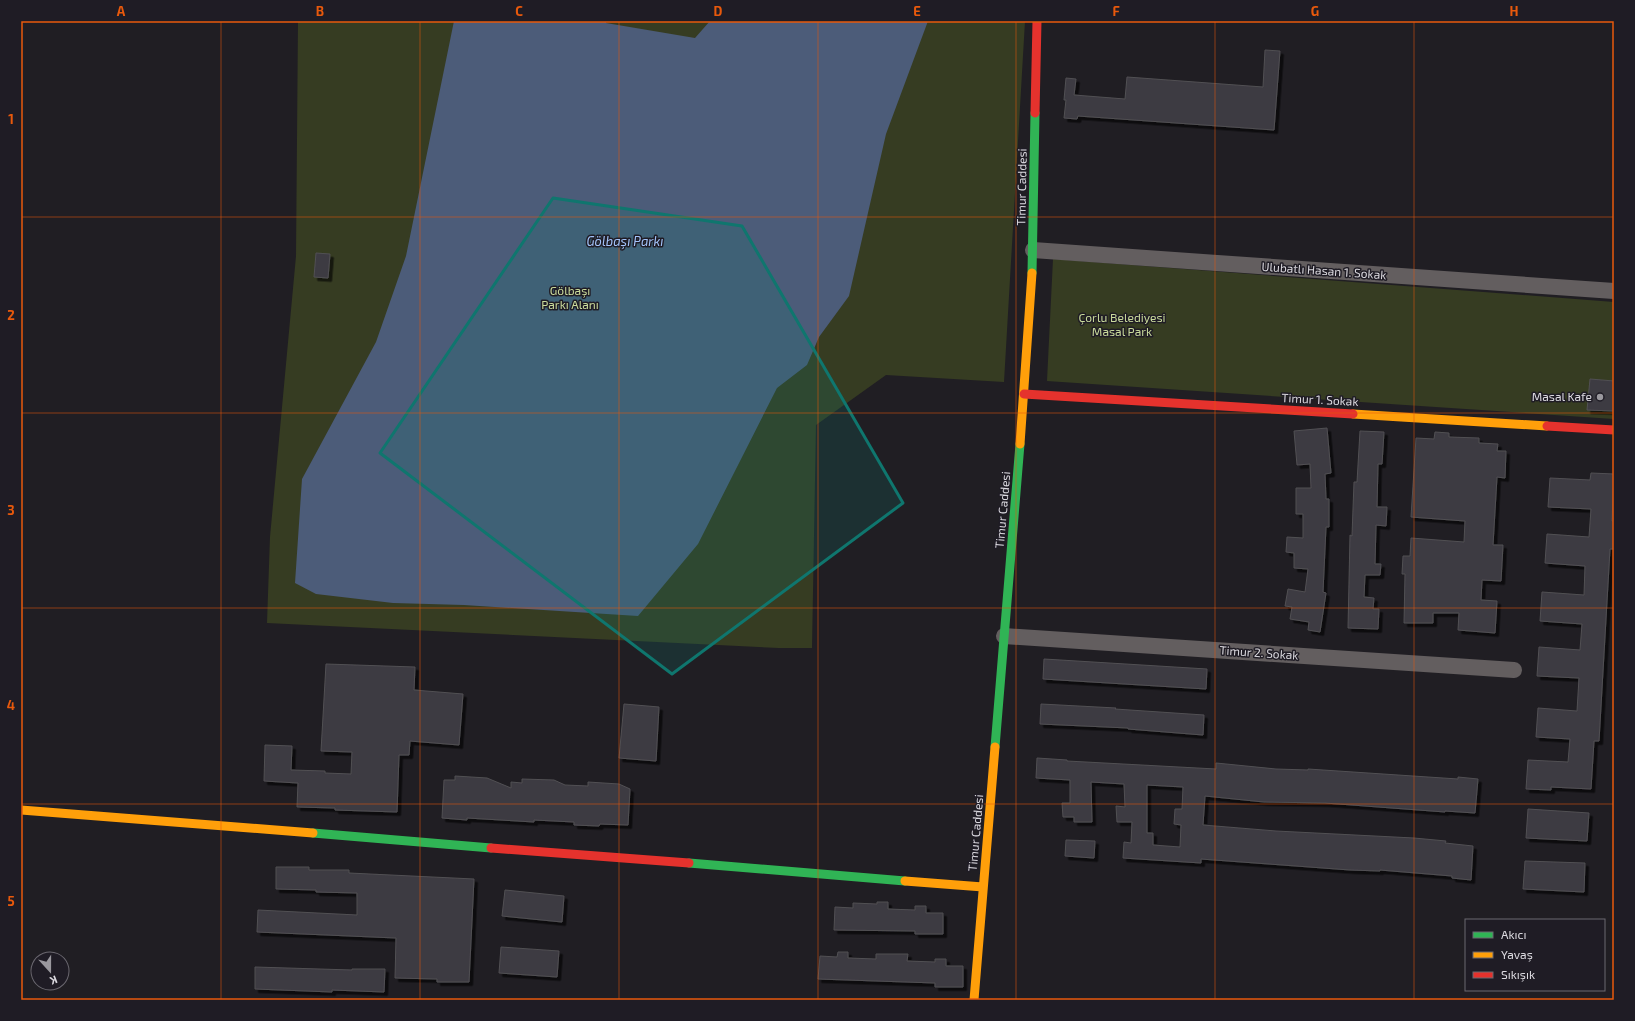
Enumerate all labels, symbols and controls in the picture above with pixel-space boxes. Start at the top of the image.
text: A [117,3,126,19]
text: B [316,3,324,19]
text: C [515,3,523,19]
text: D [714,3,723,19]
text: E [913,3,921,19]
text: F [1112,3,1120,19]
text: G [1311,3,1319,19]
text: H [1510,3,1519,19]
text: 1 [8,111,14,127]
street label: Timur Caddesi [1013,148,1029,226]
water label: Gölbaşı Parkı [586,233,664,250]
street label: Ulubatlı Hasan 1. Sokak [1261,259,1387,281]
park label: Gölbaşı Parkı Alanı [541,283,599,311]
text: 2 [7,307,15,323]
park label: Çorlu Belediyesi Masal Park [1078,310,1166,338]
place label: Masal Kafe [1532,389,1592,403]
street label: Timur 1. Sokak [1281,390,1359,408]
marker: Masal Kafe [1595,392,1605,402]
street label: Timur Caddesi [992,471,1012,549]
text: 3 [7,502,15,518]
street label: Timur 2. Sokak [1219,642,1299,662]
text: 4 [7,697,15,713]
street label: Timur Caddesi [965,794,985,872]
text: 5 [7,893,15,909]
legend [1465,919,1605,991]
text: Akıcı [1501,927,1526,941]
text: Yavaş [1501,947,1533,962]
north arrow [30,951,70,991]
text: Sıkışık [1501,967,1535,982]
text: K [48,973,59,988]

